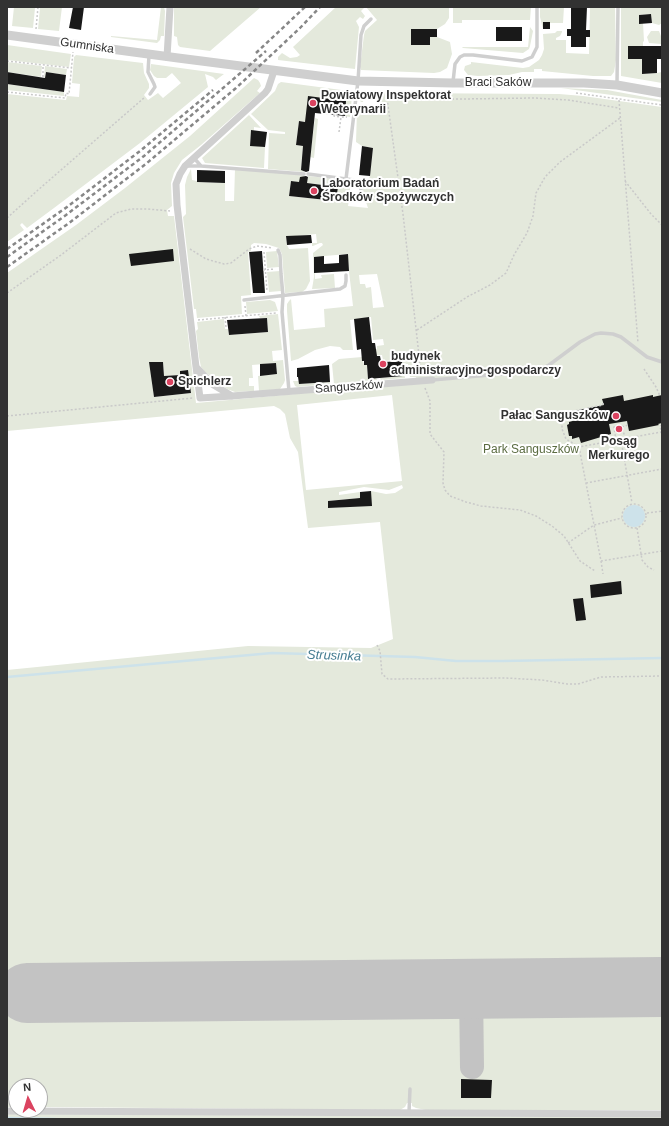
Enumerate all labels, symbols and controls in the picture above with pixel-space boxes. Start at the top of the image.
street label: Gumniska [59,35,115,57]
street label: Braci Saków [465,76,531,90]
place label: Powiatowy Inspektorat Weterynarii [321,89,451,117]
marker: Powiatowy Inspektorat Weterynarii [308,98,318,108]
place label: Laboratorium Badań Środków Spożywczych [322,177,454,205]
marker: Laboratorium Badań Środków Spożywczych [309,186,319,196]
place label: budynek administracyjno-gospodarczy [391,350,561,378]
marker: budynek administracyjno-gospodarczy [378,359,388,369]
place label: Spichlerz [178,375,231,389]
marker: Spichlerz [165,377,175,387]
street label: Sanguszków [315,377,383,397]
place label: Pałac Sanguszków [501,409,608,423]
marker: Pałac Sanguszków [611,411,621,421]
marker: Posąg Merkurego [614,424,624,434]
place label: Posąg Merkurego [588,435,650,463]
park label: Park Sanguszków [483,443,579,457]
water label: Strusinka [307,647,361,665]
north arrow [8,1078,48,1118]
text: N [23,1081,32,1093]

